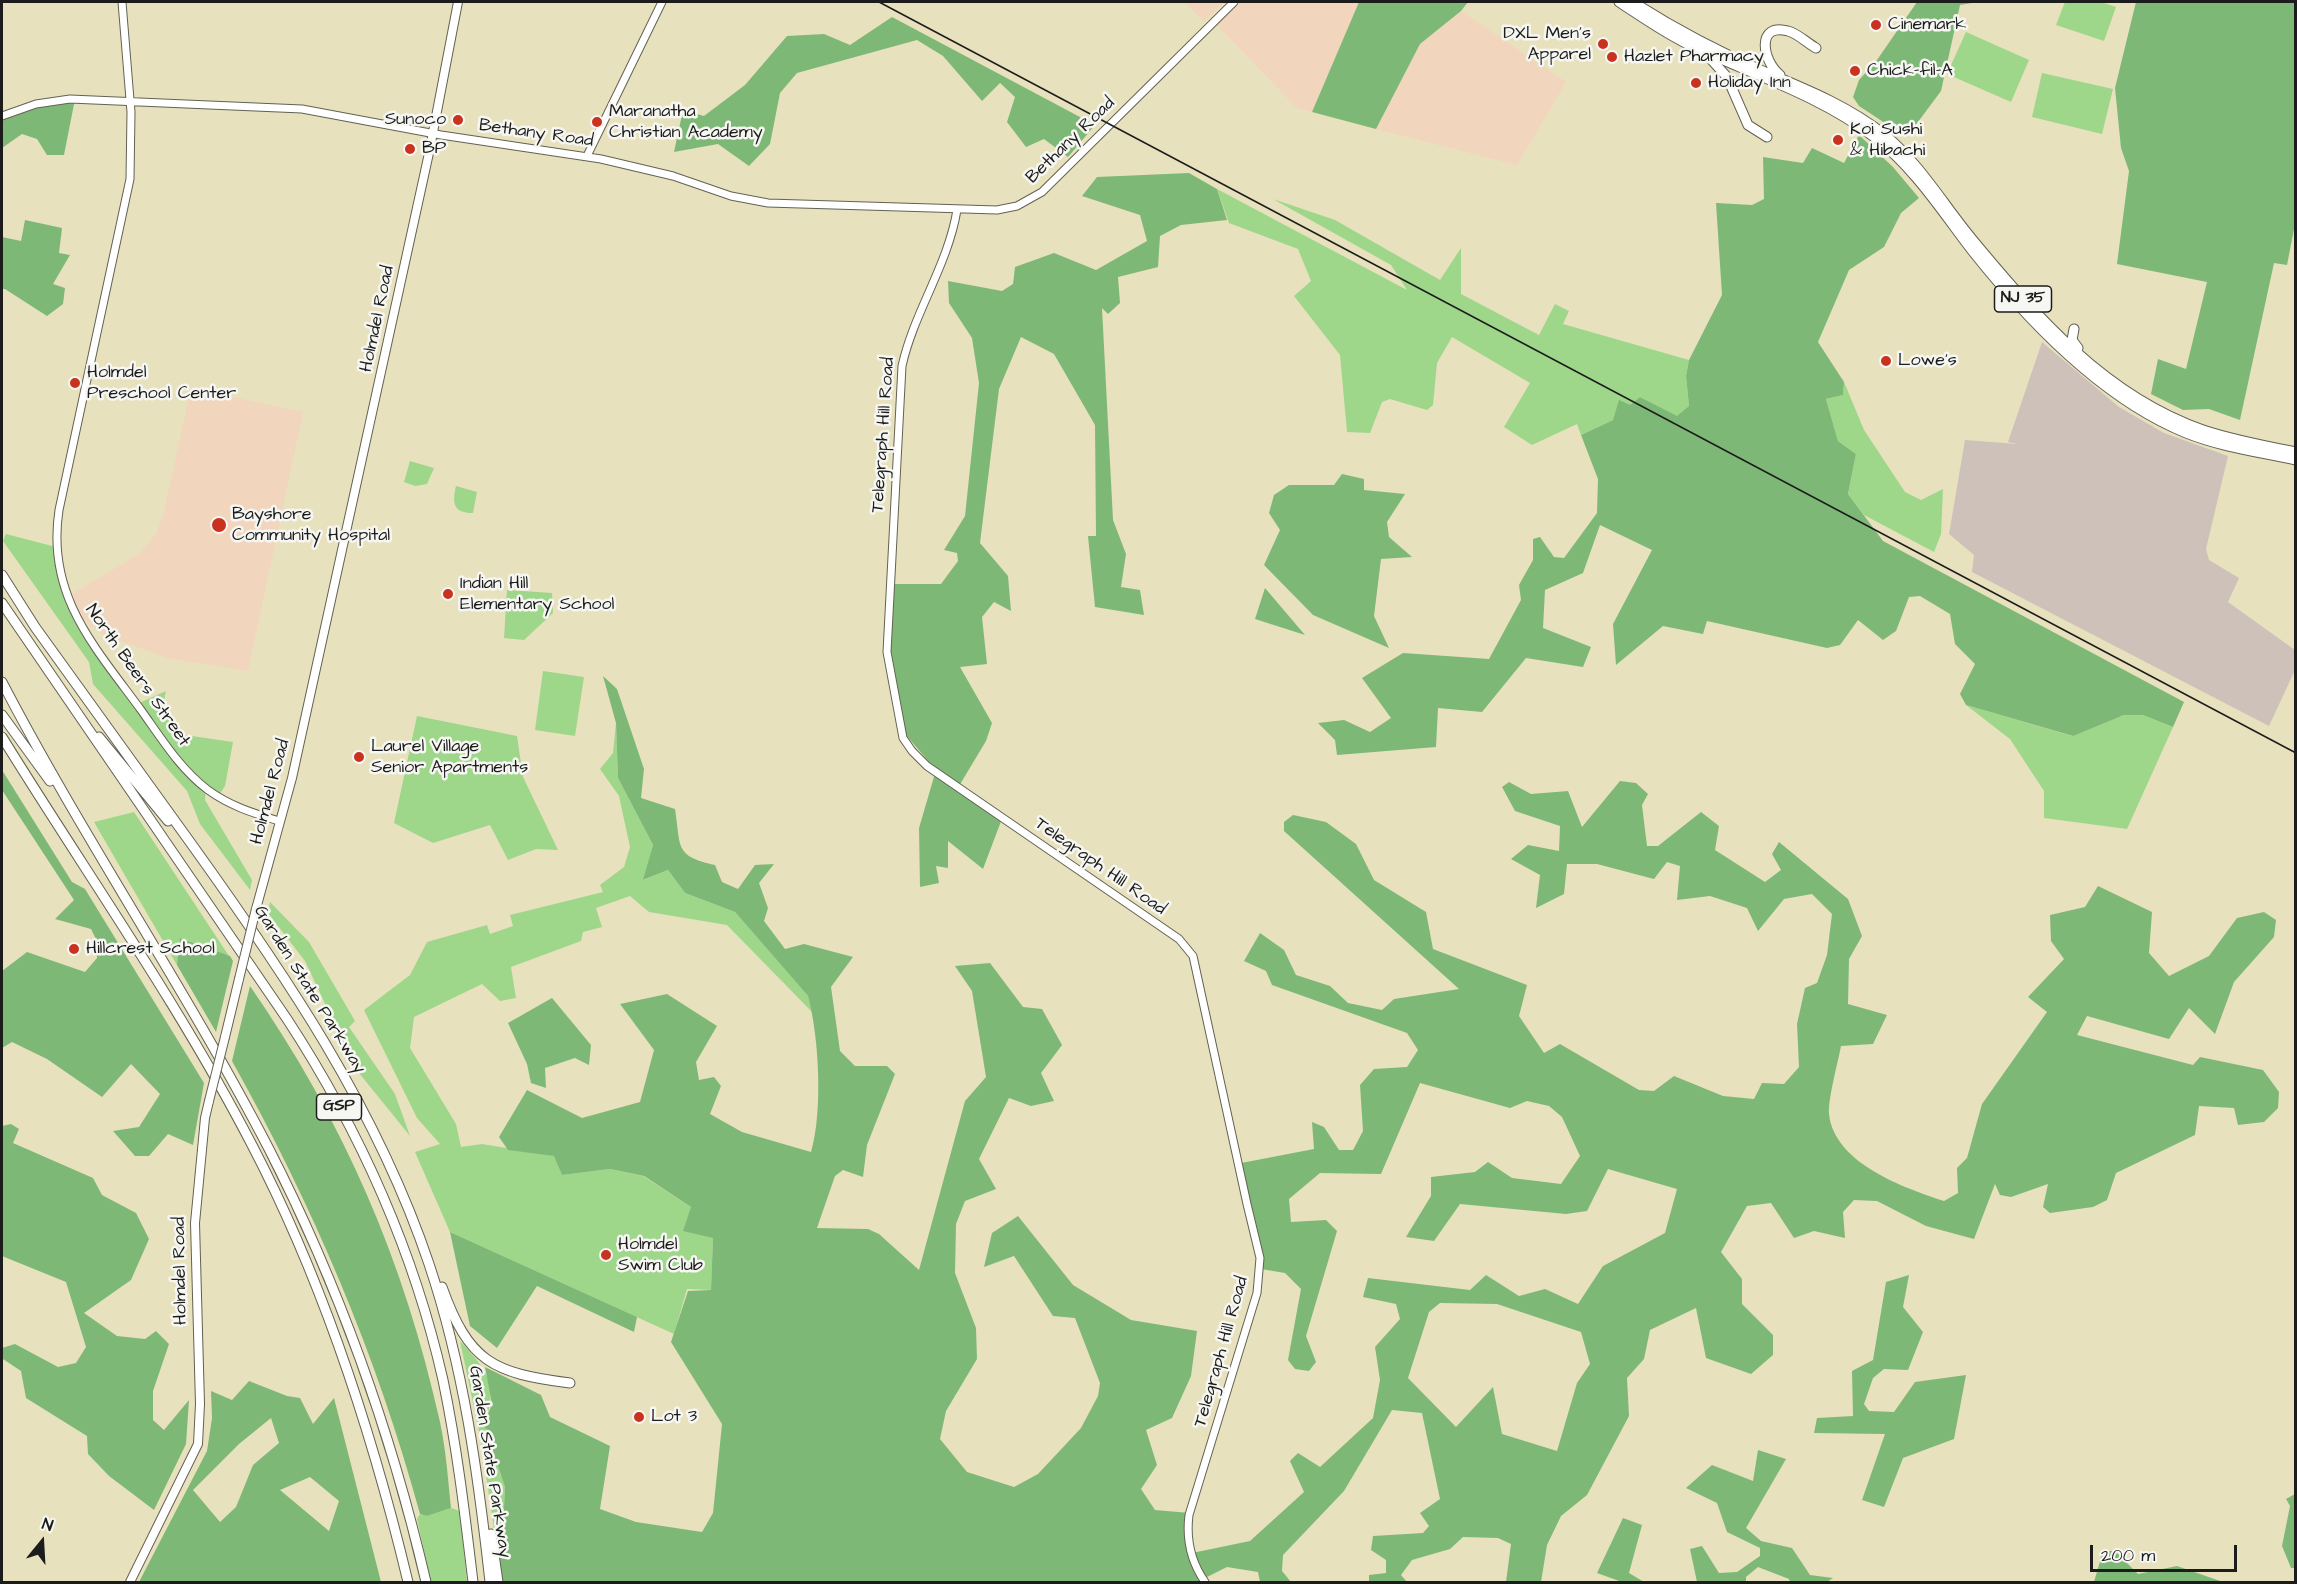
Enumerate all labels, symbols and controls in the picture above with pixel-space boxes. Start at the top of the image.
place label: Cinemark [1888,14,1966,36]
marker: Cinemark [1869,18,1883,32]
place label: DXL Men's Apparel [1503,23,1591,66]
marker: DXL Men's Apparel [1596,37,1610,51]
place label: Hazlet Pharmacy [1624,46,1764,68]
marker: Hazlet Pharmacy [1605,50,1619,64]
place label: Chick-fil-A [1867,60,1953,82]
marker: Chick-fil-A [1848,64,1862,78]
place label: Holiday Inn [1708,72,1791,94]
marker: Holiday Inn [1689,76,1703,90]
street label: Bethany Road [1022,93,1120,189]
place label: Maranatha Christian Academy [609,101,763,144]
place label: Sunoco [385,109,446,131]
marker: Sunoco [451,113,465,127]
street label: Bethany Road [477,115,595,153]
marker: Maranatha Christian Academy [590,115,604,129]
place label: Koi Sushi & Hibachi [1850,119,1925,162]
marker: Koi Sushi & Hibachi [1831,133,1845,147]
place label: BP [422,138,446,160]
marker: BP [403,142,417,156]
street label: Holmdel Road [356,264,400,374]
road number: NJ 35 [1994,286,2052,312]
place label: Lowe's [1898,350,1957,372]
marker: Lowe's [1879,354,1893,368]
street label: Telegraph Hill Road [868,357,900,513]
place label: Holmdel Preschool Center [87,362,236,404]
marker: Holmdel Preschool Center [68,376,82,390]
place label: Bayshore Community Hospital [232,504,390,546]
marker: Bayshore Community Hospital [210,516,228,534]
place label: Indian Hill Elementary School [460,573,614,616]
marker: Indian Hill Elementary School [441,587,455,601]
street label: North Beers Street [80,601,194,751]
place label: Laurel Village Senior Apartments [371,736,528,778]
street label: Holmdel Road [247,737,295,847]
marker: Laurel Village Senior Apartments [352,750,366,764]
street label: Telegraph Hill Road [1030,813,1170,921]
street label: Garden State Parkway [248,902,370,1078]
place label: Hillcrest School [86,938,215,960]
marker: Hillcrest School [67,942,81,956]
road number: GSP [316,1094,362,1120]
street label: Holmdel Road [169,1217,193,1325]
place label: Holmdel Swim Club [618,1234,703,1276]
marker: Holmdel Swim Club [599,1248,613,1262]
street label: Telegraph Hill Road [1190,1274,1254,1430]
street label: Garden State Parkway [463,1364,515,1560]
place label: Lot 3 [651,1406,697,1428]
marker: Lot 3 [632,1410,646,1424]
north arrow [12,1512,72,1572]
text: N [39,1513,56,1537]
scale bar [2093,1533,2240,1571]
text: 200 m [2101,1543,2155,1568]

